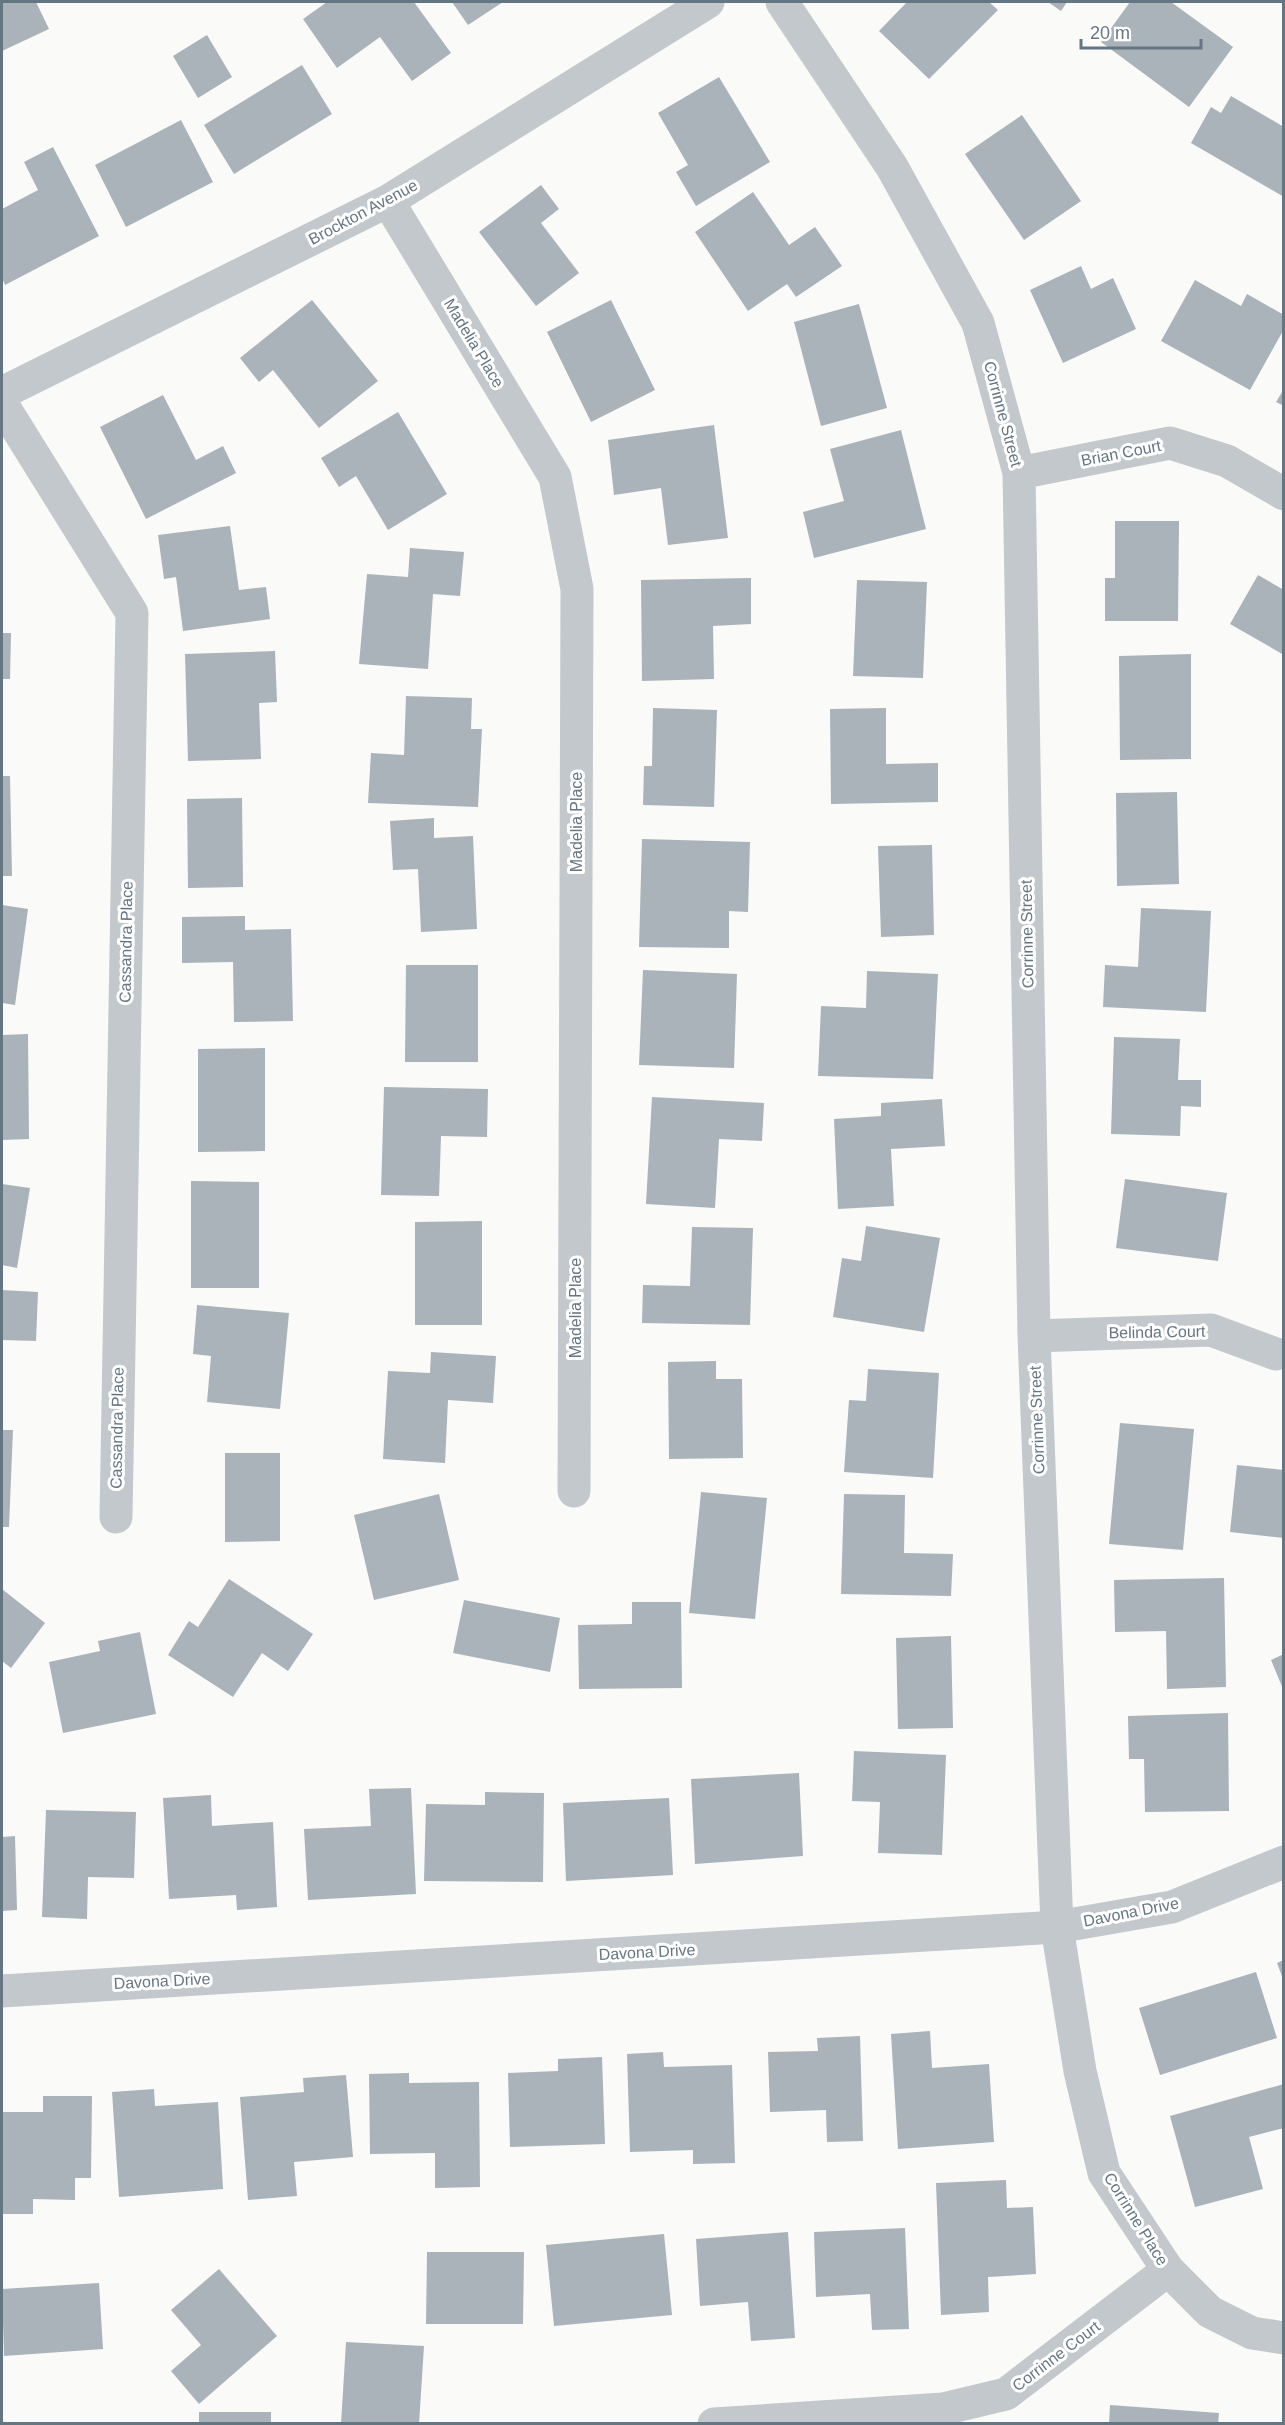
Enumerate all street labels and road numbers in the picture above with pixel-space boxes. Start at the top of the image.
street label: Brockton Avenue [306,176,420,248]
street label: Madelia Place [441,296,507,391]
street label: Corrinne Street [981,359,1025,469]
street label: Brian Court [1080,437,1163,469]
street label: Madelia Place [568,772,585,872]
street label: Corrinne Street [1018,879,1036,988]
street label: Cassandra Place [116,881,136,1003]
street label: Madelia Place [567,1258,584,1358]
street label: Belinda Court [1108,1323,1206,1341]
street label: Corrinne Street [1027,1365,1047,1475]
street label: Cassandra Place [107,1367,127,1489]
street label: Davona Drive [1082,1894,1180,1930]
street label: Davona Drive [598,1941,696,1963]
street label: Davona Drive [113,1970,211,1992]
street label: Corrinne Place [1101,2170,1171,2268]
street label: Corrinne Court [1009,2317,1103,2394]

